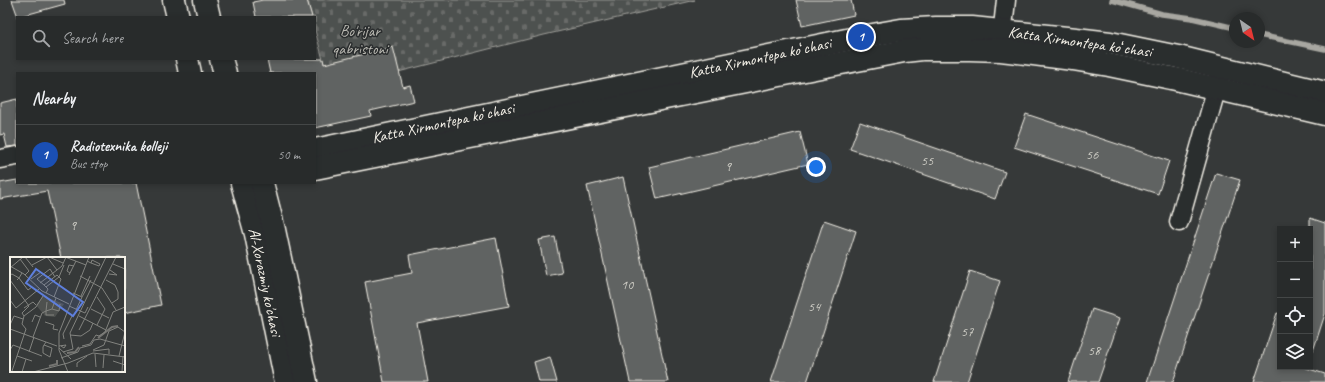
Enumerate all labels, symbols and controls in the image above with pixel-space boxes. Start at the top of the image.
north arrow [1229,12,1265,48]
search box [16,16,316,60]
park label: Bo'rijar qabristoni [332,21,390,59]
pin: 1 [848,22,874,52]
street label: Katta Xirmontepa koʻchasi [1007,22,1155,62]
icon: search [30,27,52,49]
text: Search here [62,29,123,48]
street label: Katta Xirmontepa koʻchasi [687,33,835,83]
text: Nearby [32,88,75,109]
street label: Katta Xirmontepa koʻchasi [370,98,518,148]
text: Radiotexnika kolleji [70,137,167,156]
house number: 56 [1086,146,1099,163]
text: 1 [42,147,48,163]
text: 50 m [278,147,300,163]
house number: 55 [921,152,934,169]
text: Bus stop [70,156,107,172]
your location [806,157,826,177]
house number: 9 [725,158,733,175]
house number: 9 [70,217,78,234]
street label: Al-Xorazmiy ko'chasi [244,226,287,340]
map controls [1277,226,1313,370]
button: + [1277,226,1313,262]
inset map [10,257,125,372]
button: − [1277,262,1313,298]
house number: 10 [621,276,635,293]
house number: 54 [808,298,822,315]
button: locate [1277,298,1313,334]
house number: 57 [961,323,974,340]
button: layers [1277,334,1313,370]
house number: 58 [1088,342,1102,359]

